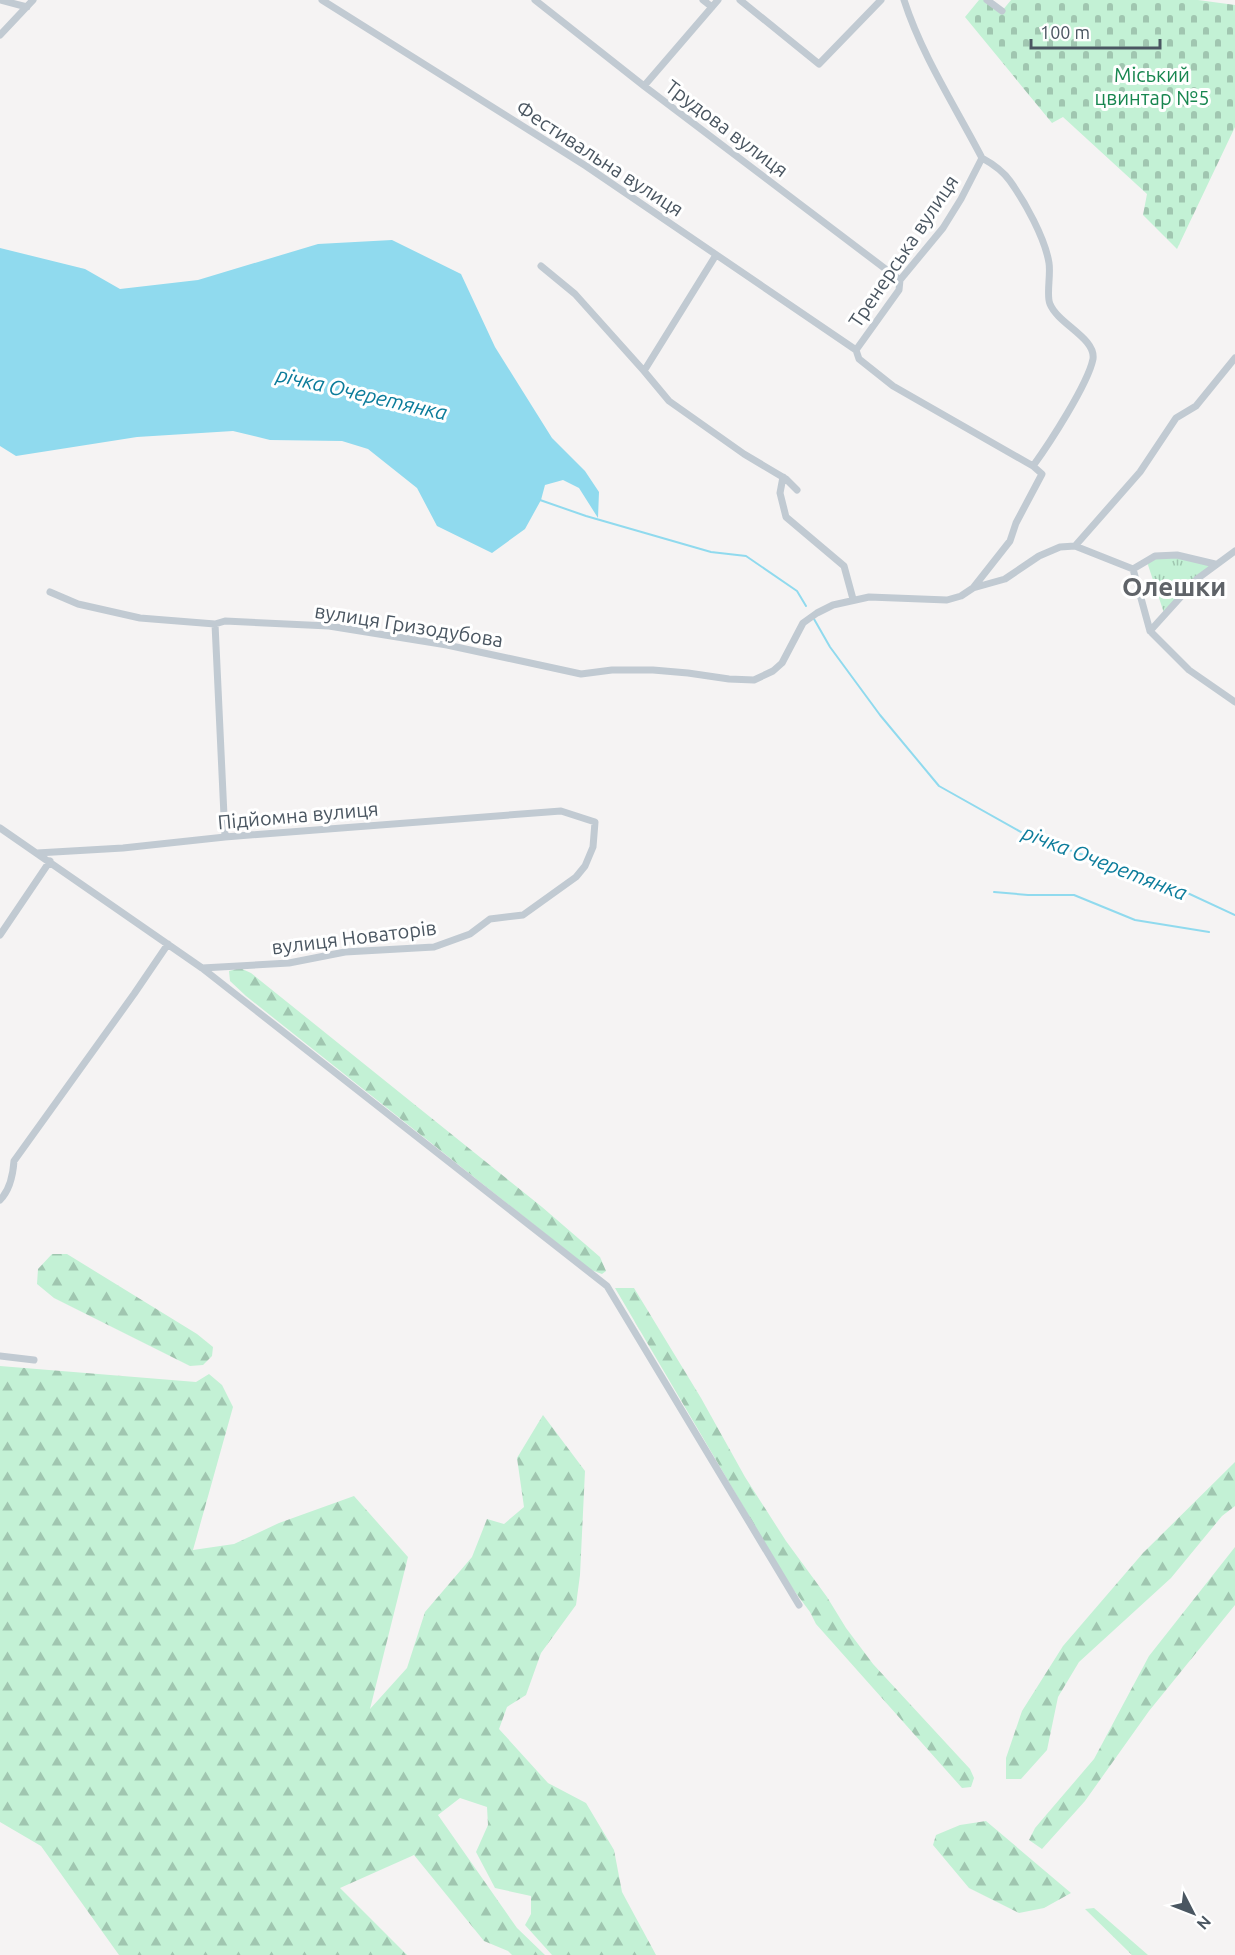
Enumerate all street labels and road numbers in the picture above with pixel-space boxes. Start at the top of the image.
street label: Трудова вулиця [661,75,793,181]
street label: Фестивальна вулиця [512,95,688,221]
street label: Тренерська вулиця [843,170,963,332]
street label: вулиця Гризодубова [313,599,505,651]
street label: Підйомна вулиця [217,797,379,833]
street label: вулиця Новаторів [270,915,438,959]

